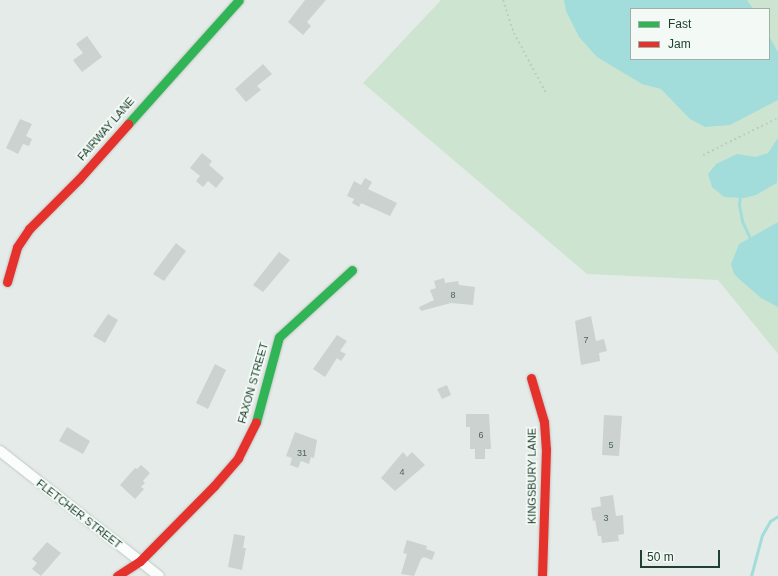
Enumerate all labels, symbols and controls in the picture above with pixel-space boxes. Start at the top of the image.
legend [630,8,770,60]
text: Fast [668,17,691,31]
text: Jam [668,37,691,51]
street label: FAIRWAY LANE [75,95,137,163]
house number: 8 [450,290,456,300]
house number: 7 [583,335,589,345]
street label: FAXON STREET [235,341,271,425]
street label: KINGSBURY LANE [525,428,539,524]
house number: 6 [478,430,484,440]
house number: 5 [608,440,614,450]
house number: 31 [297,448,307,458]
house number: 4 [399,467,405,477]
street label: FLETCHER STREET [34,477,124,551]
house number: 3 [603,513,609,523]
scale bar [642,542,722,568]
text: 50 m [647,550,674,564]

